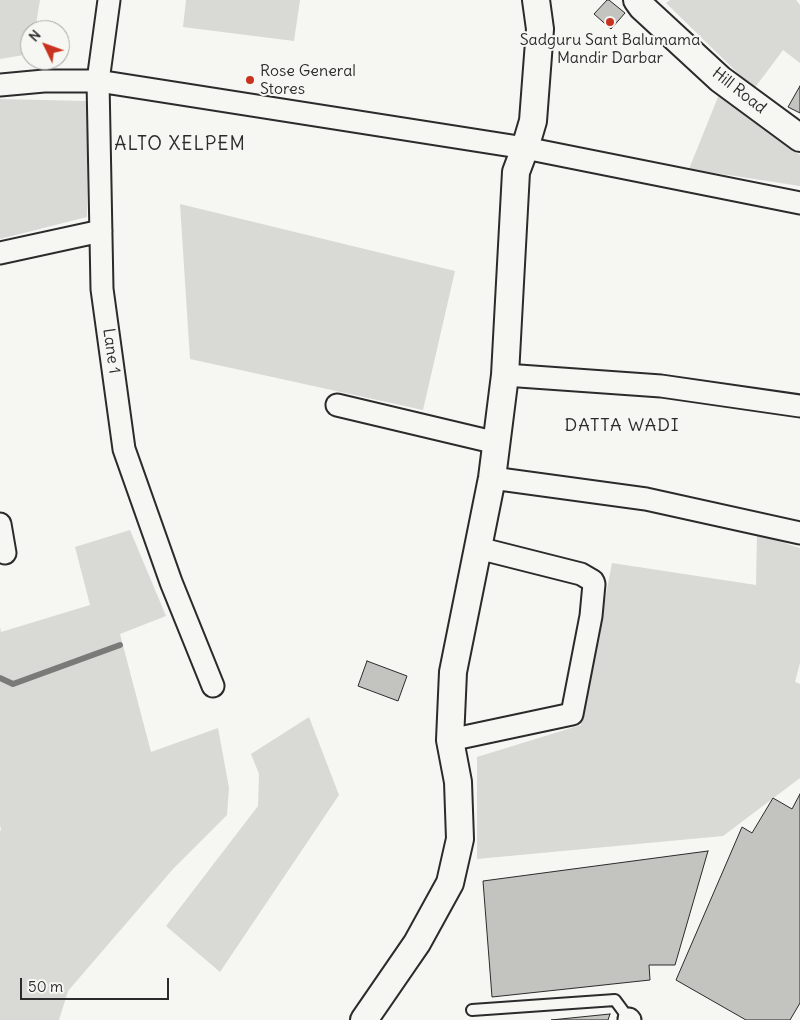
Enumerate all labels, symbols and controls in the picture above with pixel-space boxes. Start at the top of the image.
marker: Sadguru Sant Balumama Mandir Darbar [604,16,616,28]
north arrow [20,20,70,70]
text: N [25,26,45,45]
place label: Sadguru Sant Balumama Mandir Darbar [520,30,700,68]
place label: Rose General Stores [260,61,356,99]
street label: Hill Road [708,64,770,118]
marker: Rose General Stores [244,74,256,86]
district label: ALTO XELPEM [113,134,247,156]
street label: Lane 1 [98,327,124,375]
district label: DATTA WADI [563,415,681,437]
scale bar [22,968,171,1000]
text: 50 m [28,977,63,996]

